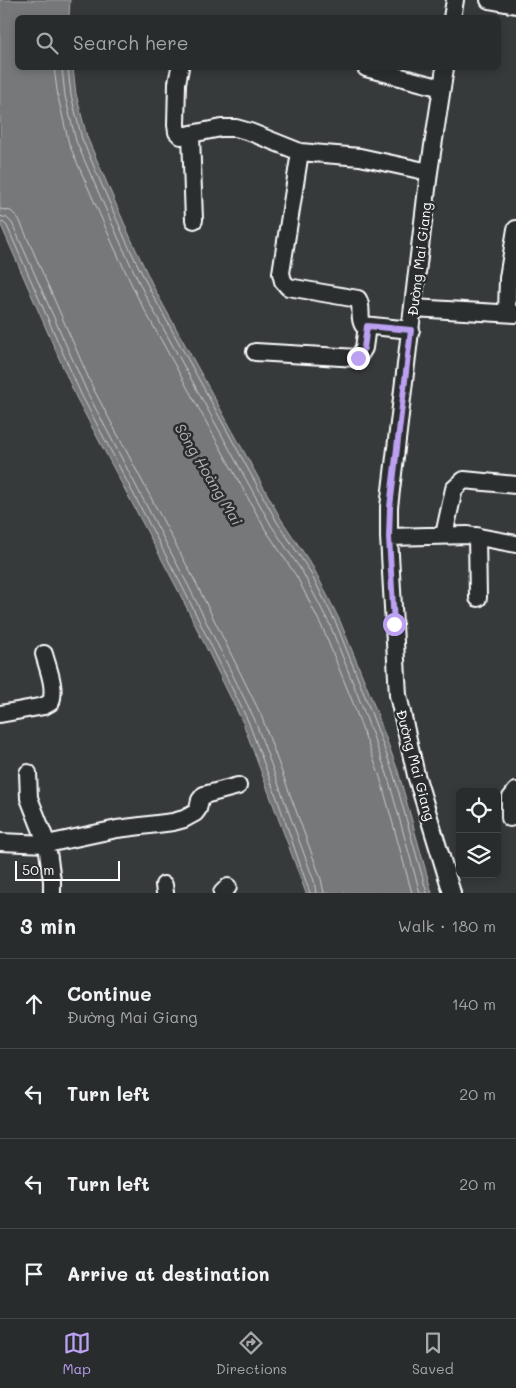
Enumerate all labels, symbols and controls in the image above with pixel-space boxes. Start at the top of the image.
search box [15,15,501,70]
icon: search [33,29,61,57]
text: Search here [73,30,189,55]
street label: Đường Mai Giang [403,201,435,317]
route end [347,347,370,370]
water label: Sông Hoàng Mai [171,419,248,529]
route start [383,613,406,636]
street label: Đường Mai Giang [392,707,440,823]
map controls [456,788,501,878]
button: locate [456,788,501,833]
button: layers [456,833,501,878]
scale bar [15,858,120,881]
text: 50 m [22,860,54,879]
text: 3 min [20,912,76,939]
text: Walk · 180 m [398,915,496,936]
text: Continue [67,981,152,1006]
icon: ahead [20,990,48,1018]
text: 140 m [452,993,496,1014]
text: Đường Mai Giang [67,1006,198,1027]
icon: left [20,1080,48,1108]
text: Turn left [67,1081,150,1106]
text: 20 m [459,1083,496,1104]
icon: left [20,1170,48,1198]
text: Turn left [67,1171,150,1196]
text: 20 m [459,1173,496,1194]
icon: arrive [20,1260,48,1288]
text: Arrive at destination [67,1261,270,1286]
tab: Map [62,1329,91,1378]
tab: Directions [216,1329,287,1378]
tab: Saved [412,1329,454,1378]

